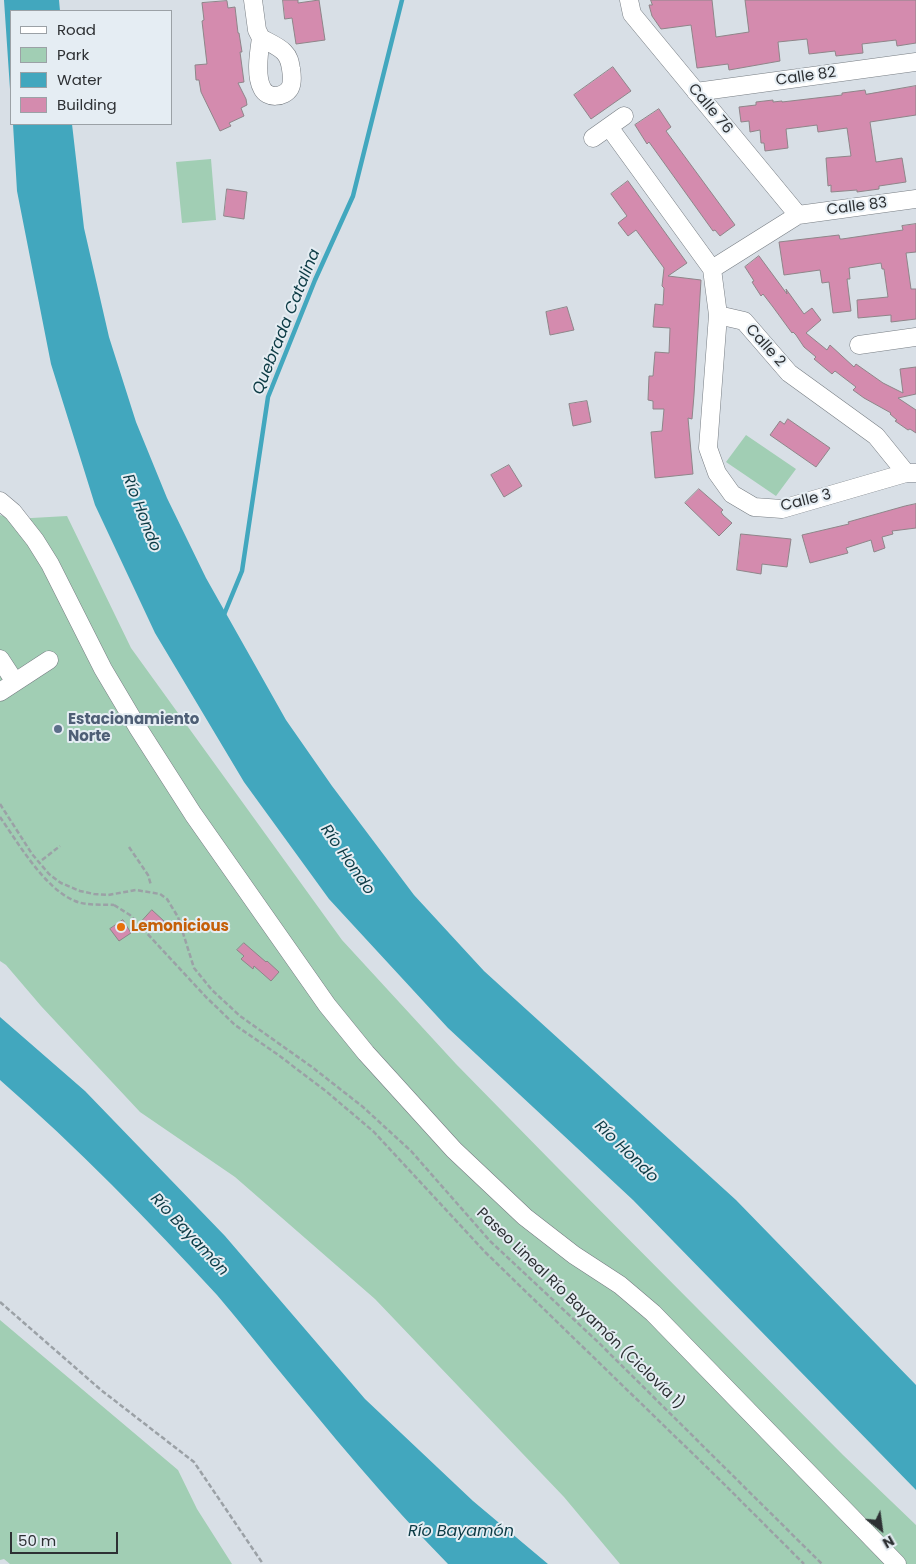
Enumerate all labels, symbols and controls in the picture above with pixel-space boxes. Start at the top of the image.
legend [10,10,172,125]
text: Road [57,19,96,40]
text: Park [57,44,89,65]
street label: Calle 82 [775,64,837,90]
text: Water [57,69,102,90]
street label: Calle 76 [684,80,736,138]
text: Building [57,94,117,115]
street label: Calle 83 [826,194,888,220]
water label: Quebrada Catalina [249,246,325,398]
street label: Calle 2 [741,321,789,371]
water label: Río Hondo [117,472,165,554]
street label: Calle 3 [779,486,833,516]
place label: Estacionamiento Norte [68,711,199,746]
marker: Estacionamiento Norte [52,723,64,735]
water label: Río Hondo [316,821,378,899]
place label: Lemonicious [131,918,229,936]
marker: Lemonicious [115,921,127,933]
water label: Río Hondo [590,1117,662,1187]
water label: Río Bayamón [146,1190,232,1280]
street label: Paseo Lineal Río Bayamón (Ciclovía 1) [472,1205,688,1413]
north arrow [856,1504,906,1554]
scale bar [12,1522,120,1554]
water label: Río Bayamón [408,1522,514,1542]
text: 50 m [18,1530,56,1551]
text: N [879,1531,898,1553]

